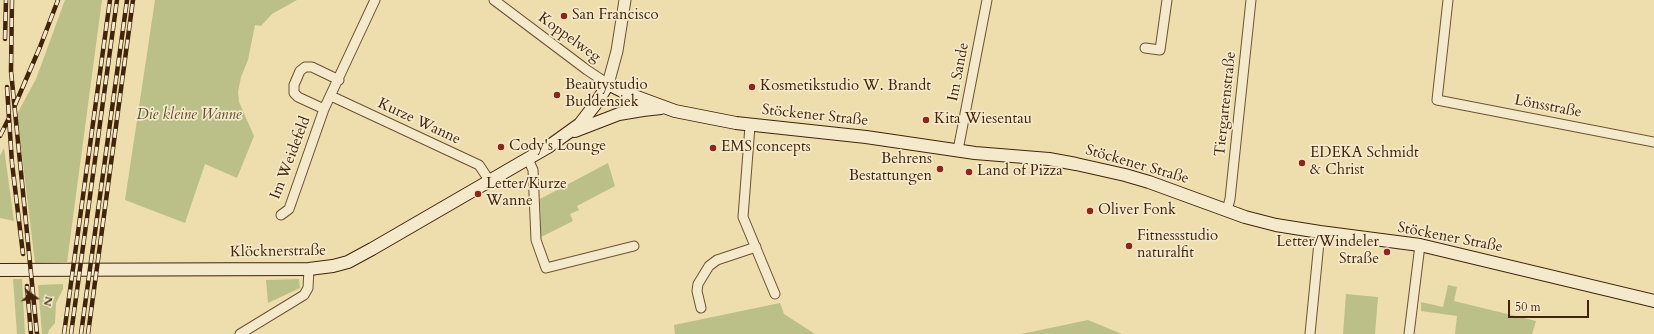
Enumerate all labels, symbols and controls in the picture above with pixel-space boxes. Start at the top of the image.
place label: San Francisco [572,7,659,25]
street label: Koppelweg [534,9,604,67]
marker: San Francisco [559,11,569,21]
street label: Im Sande [945,41,973,103]
street label: Tiergartenstraße [1212,51,1240,157]
place label: Beautystudio Buddensiek [565,77,648,112]
place label: Kosmetikstudio W. Brandt [760,78,931,96]
marker: Kosmetikstudio W. Brandt [747,82,757,92]
marker: Beautystudio Buddensiek [552,90,562,100]
street label: Lönsstraße [1513,92,1583,122]
street label: Kurze Wanne [375,95,463,149]
street label: Stöckener Straße [761,101,869,131]
park label: Die kleine Wanne [137,107,241,125]
place label: Kita Wiesentau [934,111,1032,129]
street label: Im Weidefeld [267,114,315,202]
marker: Kita Wiesentau [921,115,931,125]
place label: Cody's Lounge [509,138,606,156]
place label: EMS concepts [721,139,811,157]
marker: Cody's Lounge [496,142,506,152]
street label: Stöckener Straße [1083,142,1191,188]
marker: EMS concepts [708,143,718,153]
place label: EDEKA Schmidt & Christ [1310,145,1419,180]
place label: Behrens Bestattungen [849,151,932,186]
marker: EDEKA Schmidt & Christ [1297,158,1307,168]
place label: Land of Pizza [977,163,1063,181]
marker: Behrens Bestattungen [935,164,945,174]
marker: Land of Pizza [964,167,974,177]
place label: Letter/Kurze Wanne [486,176,567,211]
marker: Letter/Kurze Wanne [473,189,483,199]
place label: Oliver Fonk [1098,202,1176,220]
marker: Oliver Fonk [1085,206,1095,216]
street label: Stöckener Straße [1396,219,1504,257]
place label: Fitnessstudio naturalfit [1137,228,1218,263]
place label: Letter/Windeler Straße [1276,234,1379,269]
marker: Fitnessstudio naturalfit [1124,241,1134,251]
street label: Klöcknerstraße [230,242,326,262]
marker: Letter/Windeler Straße [1382,247,1392,257]
north arrow [16,278,56,318]
scale bar [1510,292,1591,318]
text: N [40,295,57,308]
text: 50 m [1515,299,1541,315]

